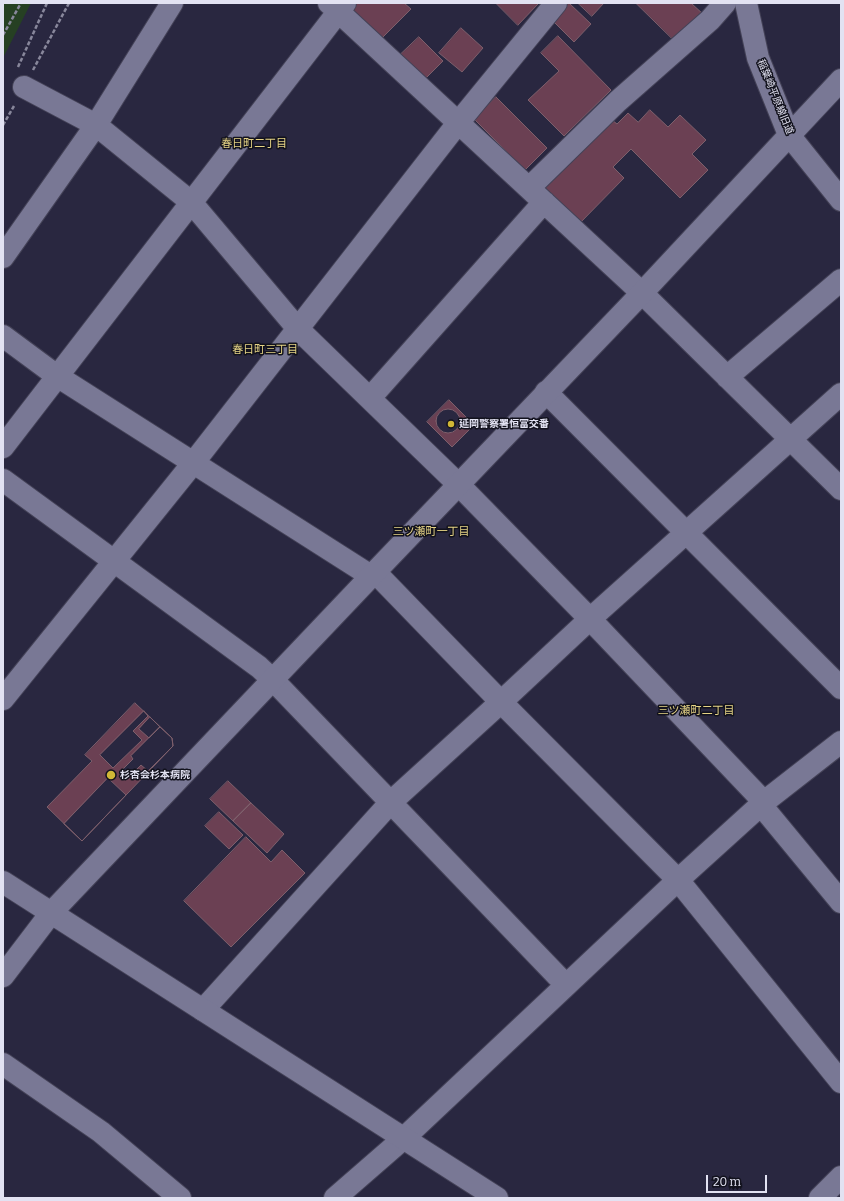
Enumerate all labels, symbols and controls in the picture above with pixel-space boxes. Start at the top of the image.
street label: 稲葉崎平原線旧道 [754,58,796,136]
district label: 春日町二丁目 [221,137,287,151]
district label: 春日町三丁目 [232,343,298,357]
place label: 延岡警察署恒富交番 [459,418,549,430]
marker: 延岡警察署恒富交番 [446,419,456,429]
district label: 三ツ瀬町一丁目 [393,525,469,539]
district label: 三ツ瀬町二丁目 [658,704,734,718]
marker: 杉杏会杉本病院 [105,769,117,781]
place label: 杉杏会杉本病院 [120,769,190,781]
scale bar [708,1167,769,1193]
text: 20 m [713,1175,741,1189]

